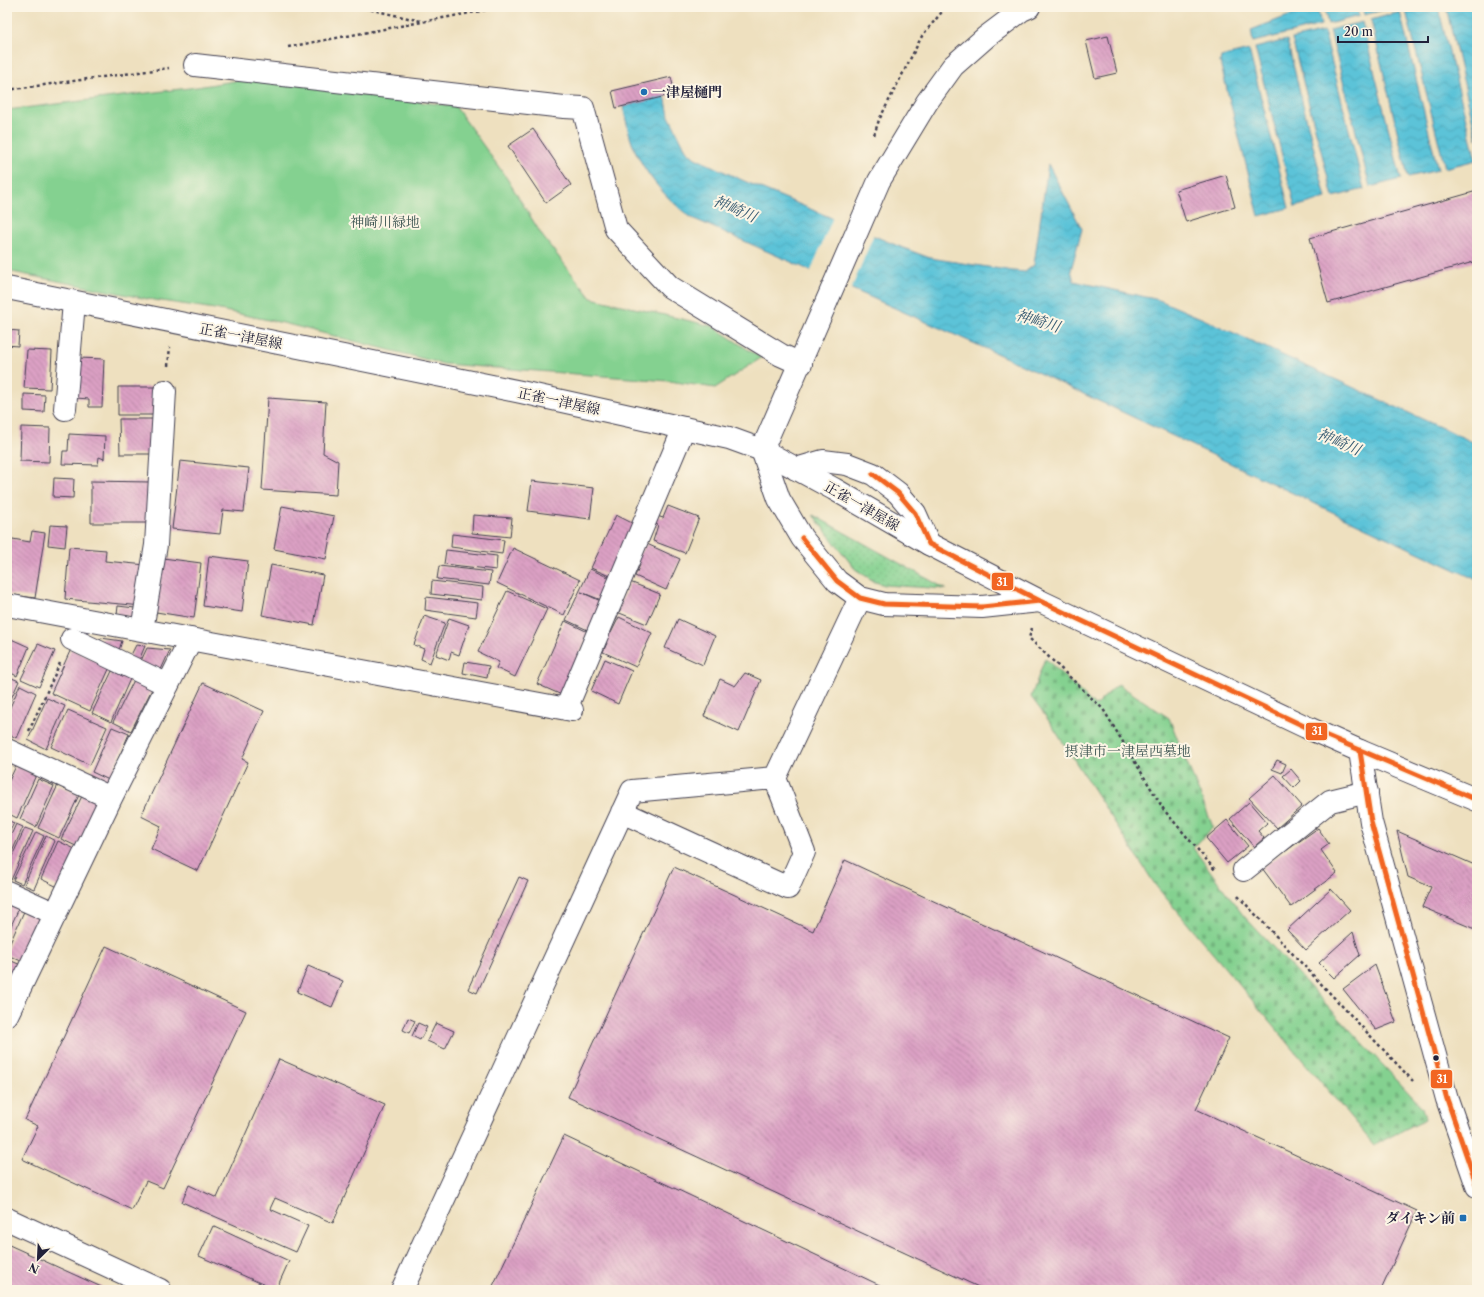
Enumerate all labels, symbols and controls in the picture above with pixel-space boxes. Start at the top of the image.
scale bar [1338,18,1428,44]
text: 20 m [1344,24,1373,39]
place label: 一津屋樋門 [652,83,722,101]
marker: 一津屋樋門 [639,87,649,97]
water label: 神崎川 [711,191,761,227]
park label: 神崎川緑地 [350,213,420,231]
water label: 神崎川 [1014,305,1064,337]
street label: 正雀一津屋線 [198,319,284,353]
street label: 正雀一津屋線 [516,383,602,419]
water label: 神崎川 [1315,424,1365,460]
street label: 正雀一津屋線 [821,477,903,535]
line badge: 31 [991,572,1014,591]
text: 31 [996,575,1008,589]
line badge: 31 [1305,722,1328,741]
text: 31 [1311,724,1323,738]
park label: 摂津市一津屋西墓地 [1065,742,1191,760]
unlabelled marker [1431,1053,1441,1063]
line badge: 31 [1430,1069,1453,1089]
text: 31 [1436,1072,1448,1086]
place label: ダイキン前 [1385,1209,1455,1227]
marker: ダイキン前 [1458,1213,1468,1223]
north arrow [18,1239,58,1279]
text: N [26,1260,41,1276]

